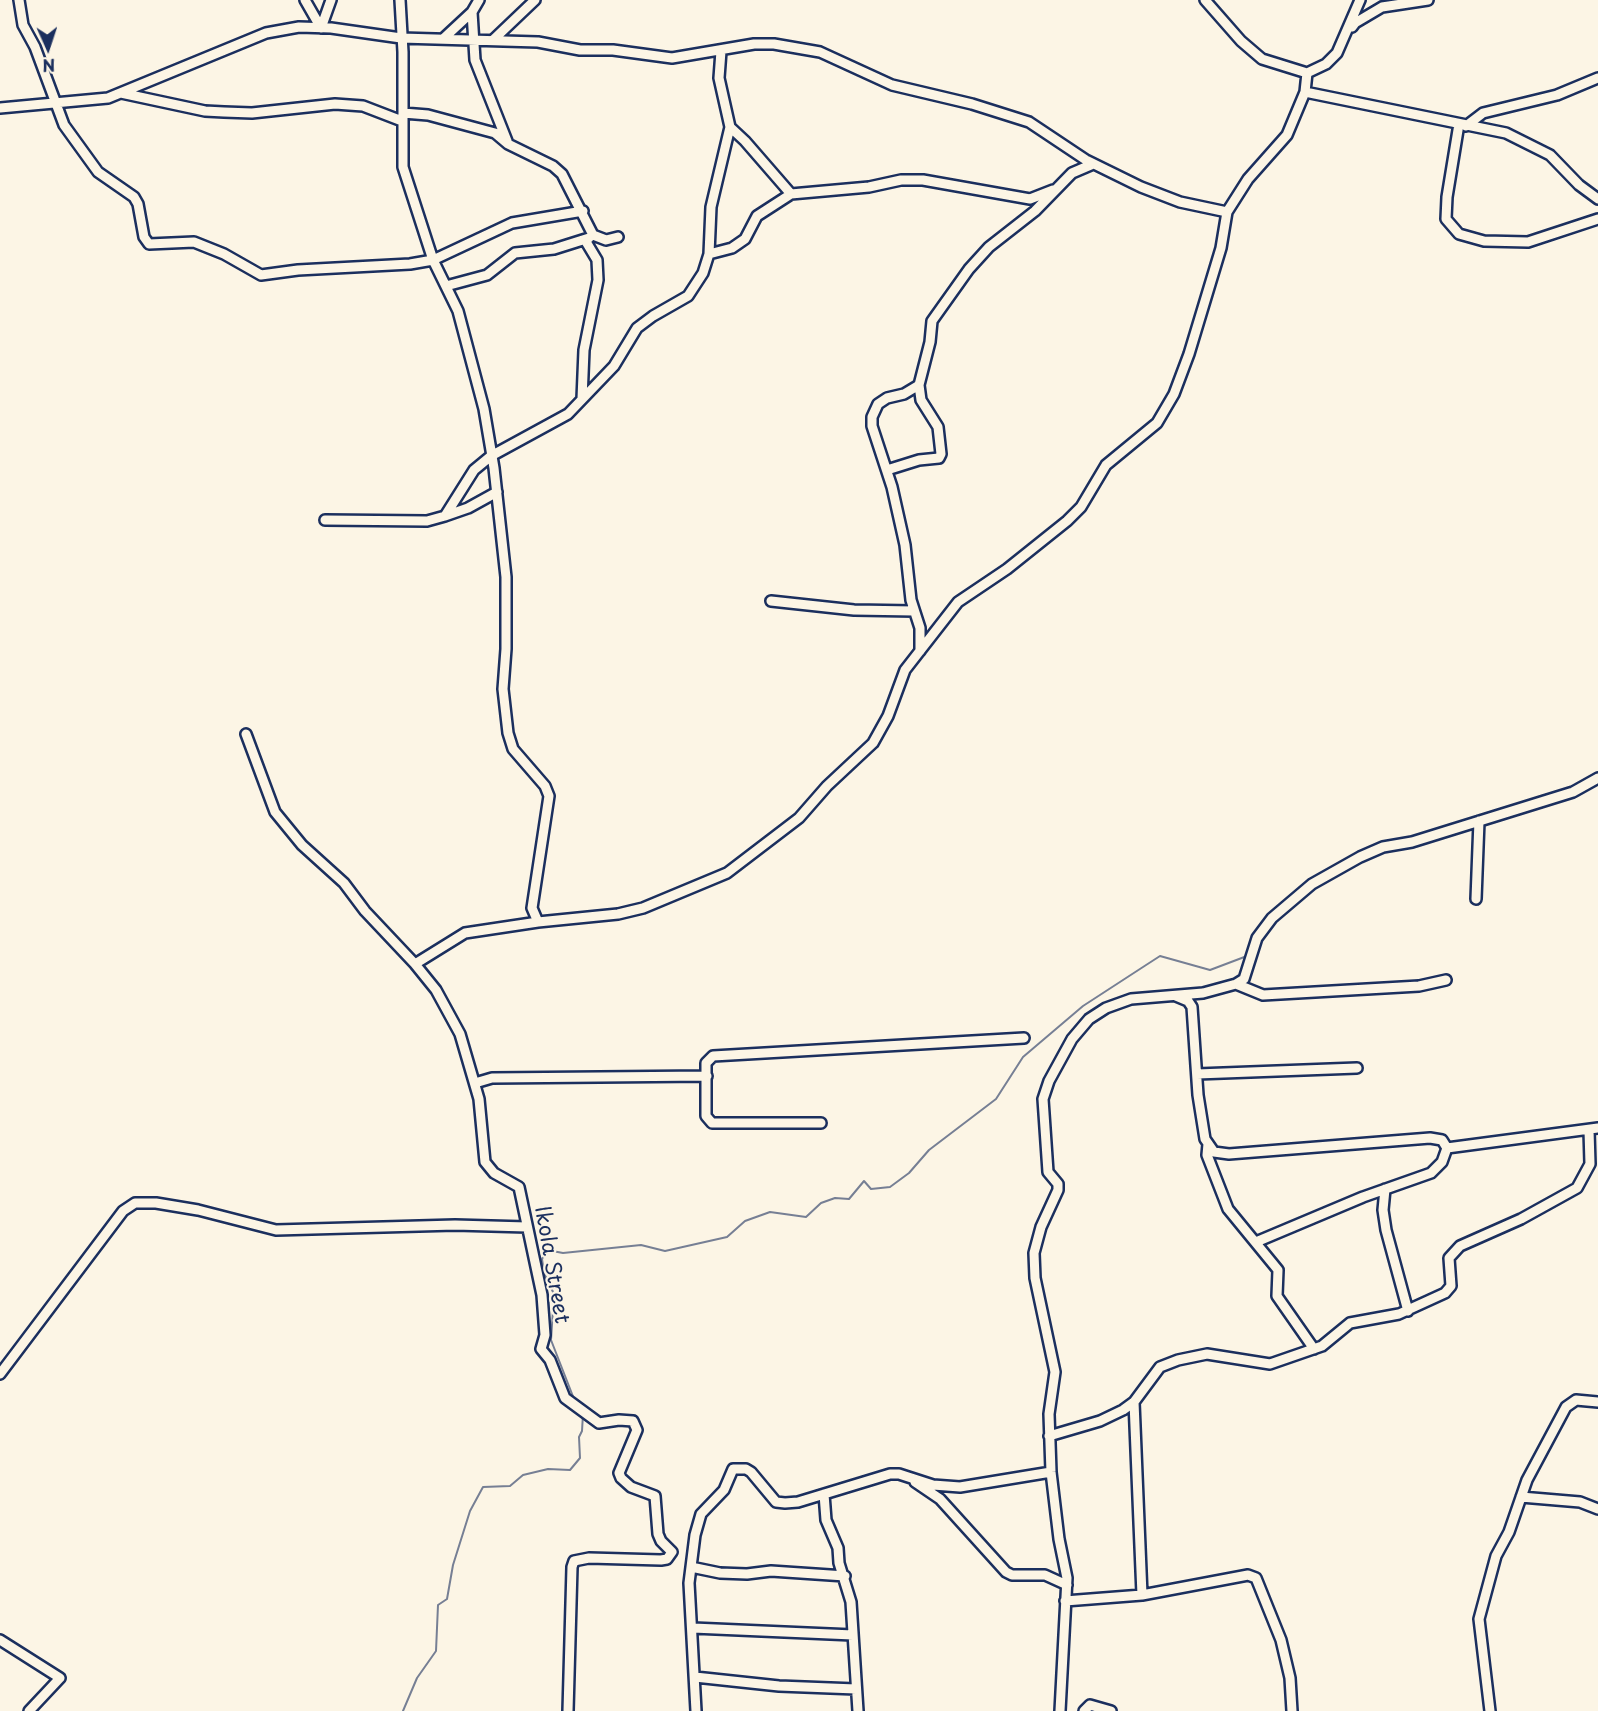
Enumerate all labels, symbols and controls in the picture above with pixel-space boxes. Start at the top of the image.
north arrow [18,18,78,78]
text: N [42,54,56,78]
street label: Ikola Street [528,1204,574,1326]

